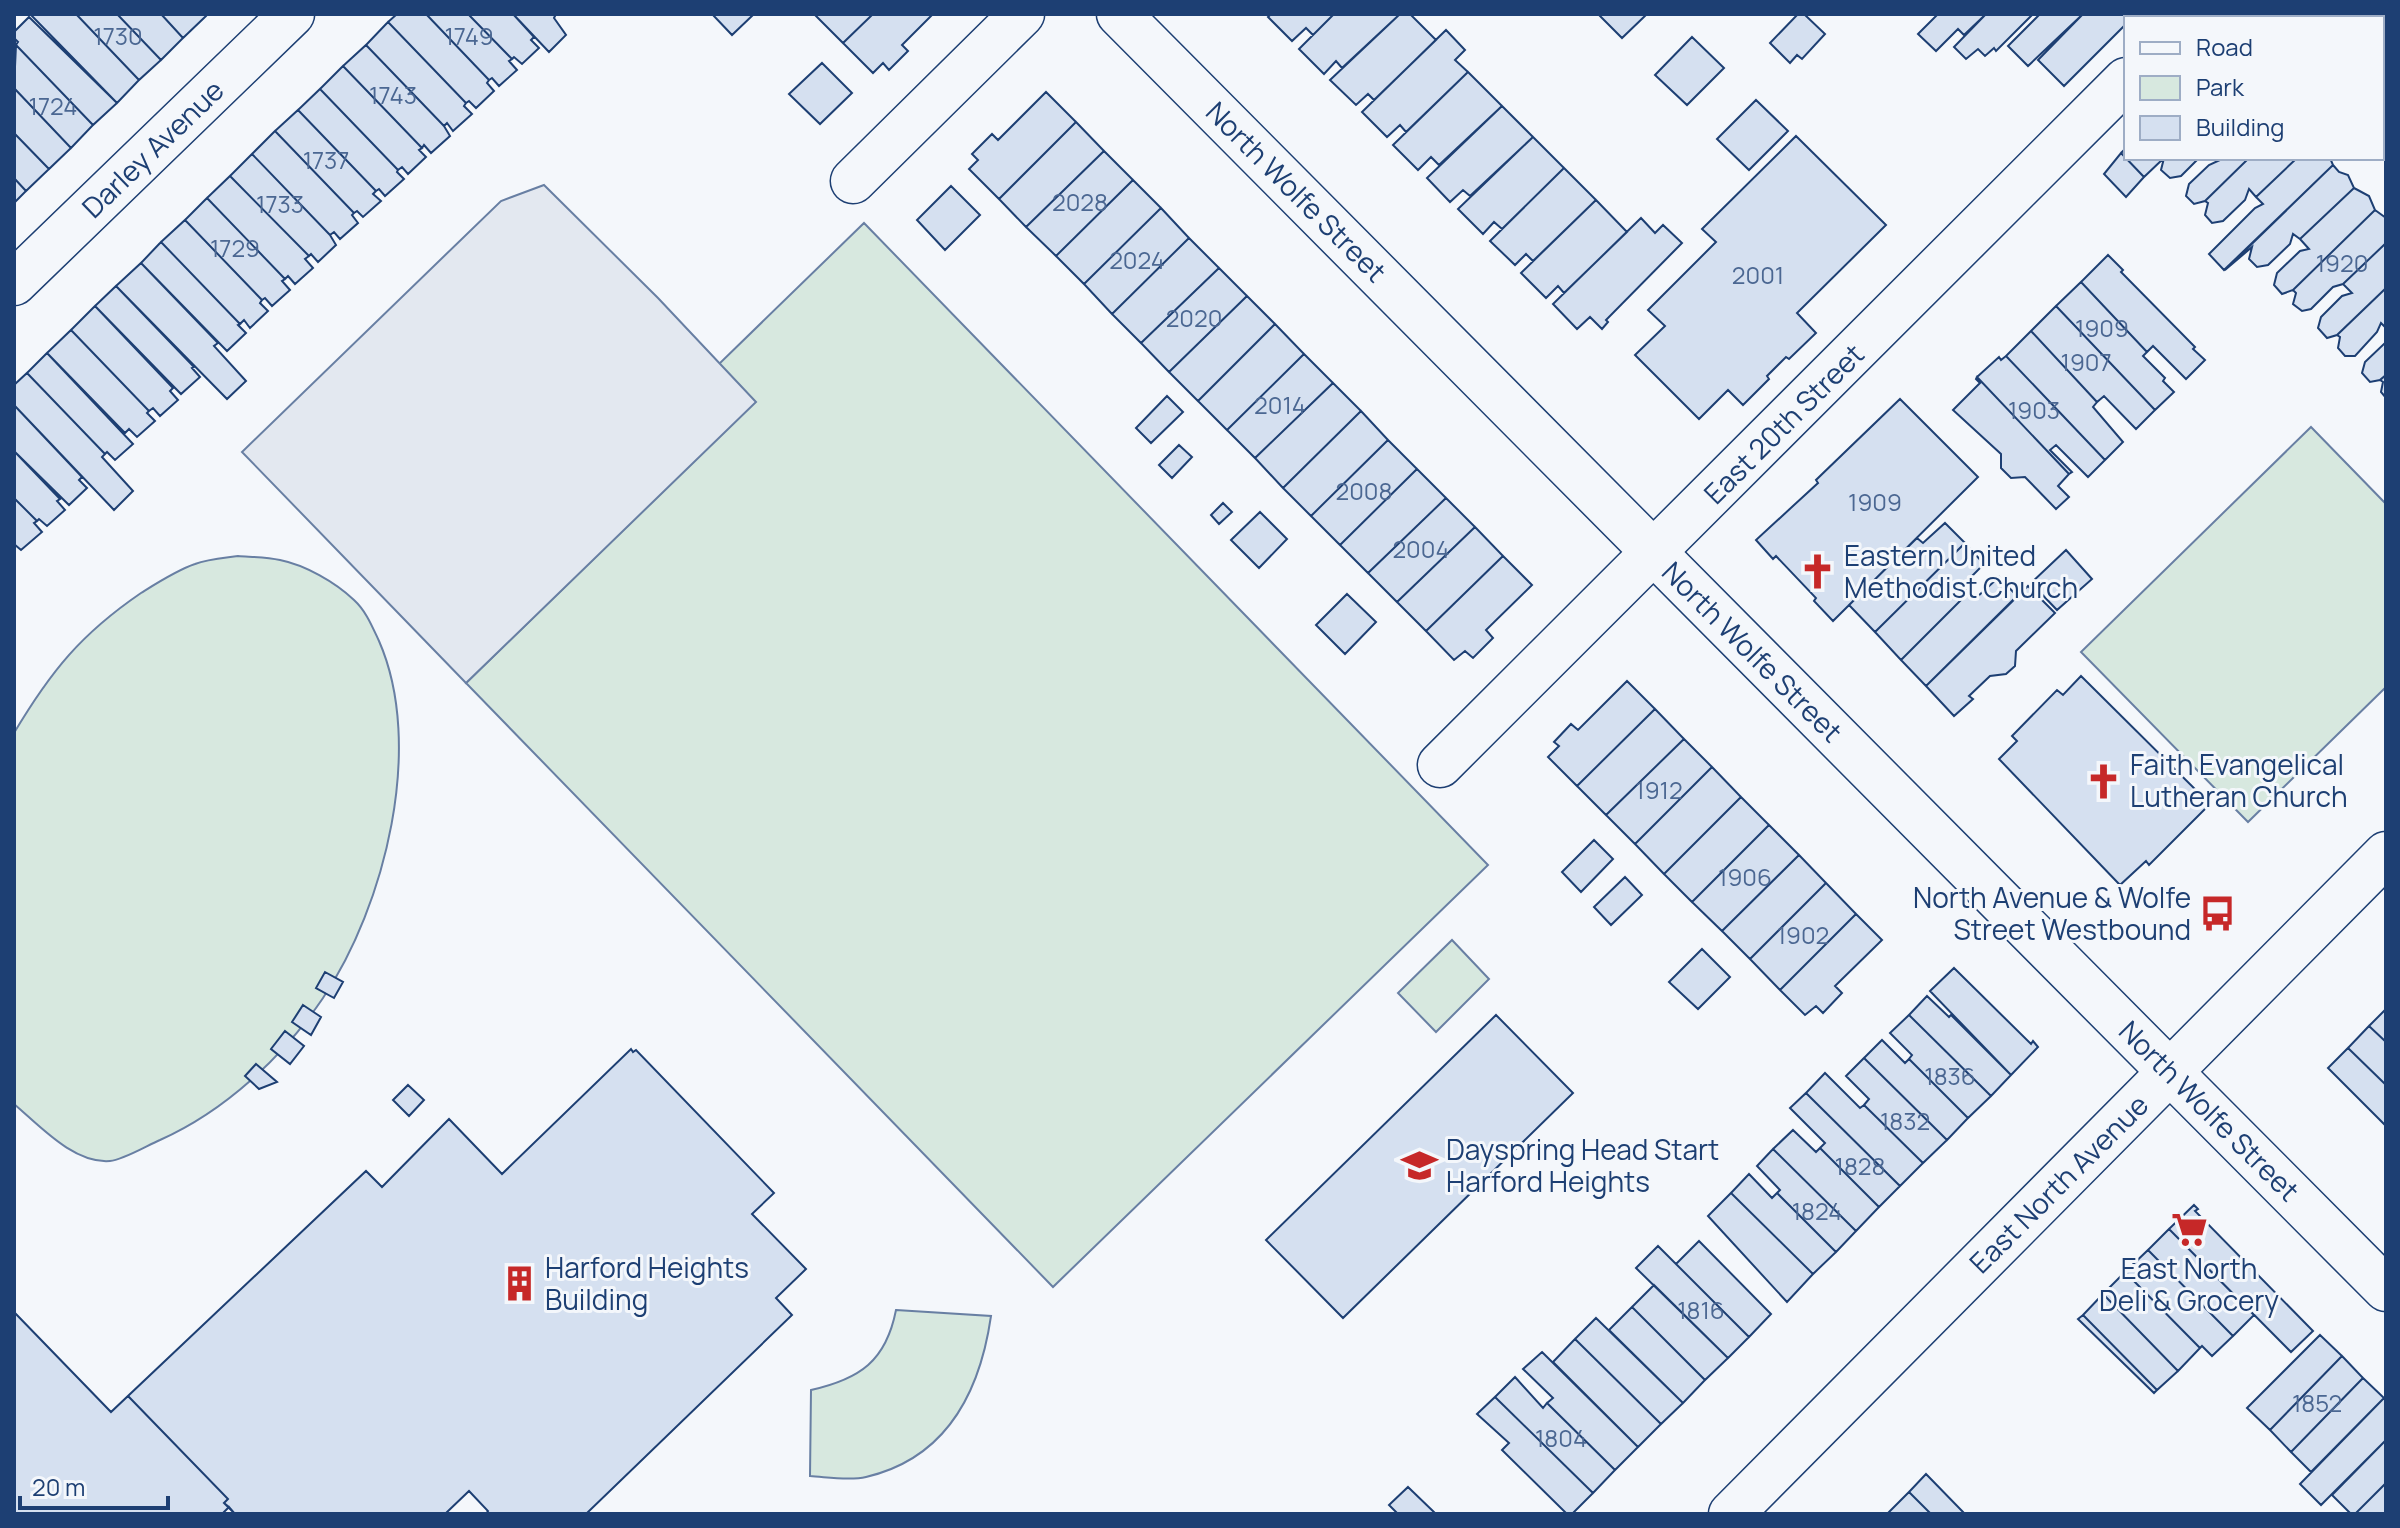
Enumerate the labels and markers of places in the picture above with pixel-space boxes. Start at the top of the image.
place label: Eastern United Methodist Church [1844,536,2078,606]
church icon: Eastern United Methodist Church [1799,553,1837,591]
place label: Faith Evangelical Lutheran Church [2130,745,2348,815]
church icon: Faith Evangelical Lutheran Church [2085,762,2123,800]
place label: North Avenue & Wolfe Street Westbound [1913,878,2191,948]
bus stop icon: North Avenue & Wolfe Street Westbound [2198,895,2236,933]
place label: Dayspring Head Start Harford Heights [1446,1130,1719,1200]
school or university icon: Dayspring Head Start Harford Heights [1401,1147,1439,1185]
supermarket icon: East North Deli & Grocery [2170,1210,2208,1248]
place label: Harford Heights Building [545,1248,749,1318]
place label: East North Deli & Grocery [2099,1249,2279,1319]
building icon: Harford Heights Building [500,1265,538,1303]

